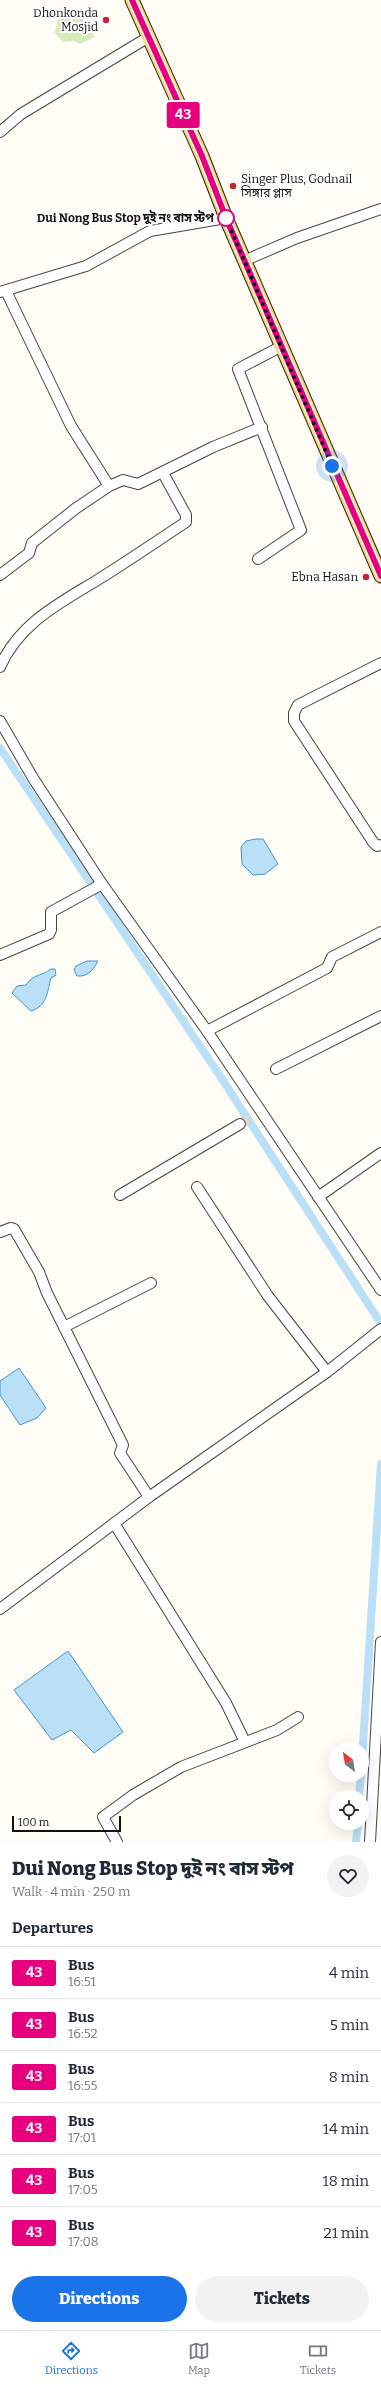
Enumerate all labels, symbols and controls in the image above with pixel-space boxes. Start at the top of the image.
place label: Dhonkonda Mosjid [33,6,98,34]
marker: Dhonkonda Mosjid [101,15,111,25]
line badge: 43 [165,102,201,128]
text: 43 [175,106,191,123]
place label: Singer Plus, Godnail সিঙ্গার প্লাস [240,172,353,200]
marker: Singer Plus, Godnail সিঙ্গার প্লাস [228,181,238,191]
marker: Dui Nong Bus Stop দুই নং বাস স্টপ [217,209,235,227]
place label: Dui Nong Bus Stop দুই নং বাস স্টপ [37,210,214,225]
your location [322,456,342,476]
place label: Ebna Hasan [291,570,358,584]
marker: Ebna Hasan [361,572,371,582]
north arrow [329,1742,369,1782]
map controls [329,1742,369,1830]
button: locate [329,1790,369,1830]
scale bar [12,1814,121,1833]
text: 100 m [18,1816,49,1829]
button: heart [327,1855,369,1897]
text: Dui Nong Bus Stop দুই নং বাস স্টপ [12,1857,294,1880]
text: Walk · 4 min · 250 m [12,1884,130,1899]
text: Departures [12,1919,93,1937]
text: Bus [68,1956,94,1974]
text: 43 [26,1964,42,1981]
text: 4 min [329,1964,369,1982]
text: 16:51 [68,1974,96,1989]
text: Bus [68,2008,94,2026]
text: 43 [26,2016,42,2033]
text: 5 min [330,2016,369,2034]
text: 16:52 [68,2026,97,2041]
text: Bus [68,2060,94,2078]
text: 43 [26,2068,42,2085]
text: 8 min [329,2068,369,2086]
text: 16:55 [68,2078,98,2093]
text: Bus [68,2112,94,2130]
text: 43 [26,2120,42,2137]
text: 14 min [323,2120,369,2138]
text: 17:01 [68,2130,96,2145]
text: Bus [68,2164,94,2182]
text: 43 [26,2172,42,2189]
text: 18 min [323,2172,369,2190]
text: 17:05 [68,2182,98,2197]
text: Bus [68,2216,94,2234]
text: 43 [26,2224,42,2241]
text: 21 min [323,2224,369,2242]
text: 17:08 [68,2234,99,2249]
button: Directions [12,2276,187,2322]
button: Tickets [195,2276,369,2322]
tab: Directions [45,2340,98,2377]
tab: Map [188,2340,210,2377]
tab: Tickets [300,2340,336,2377]

